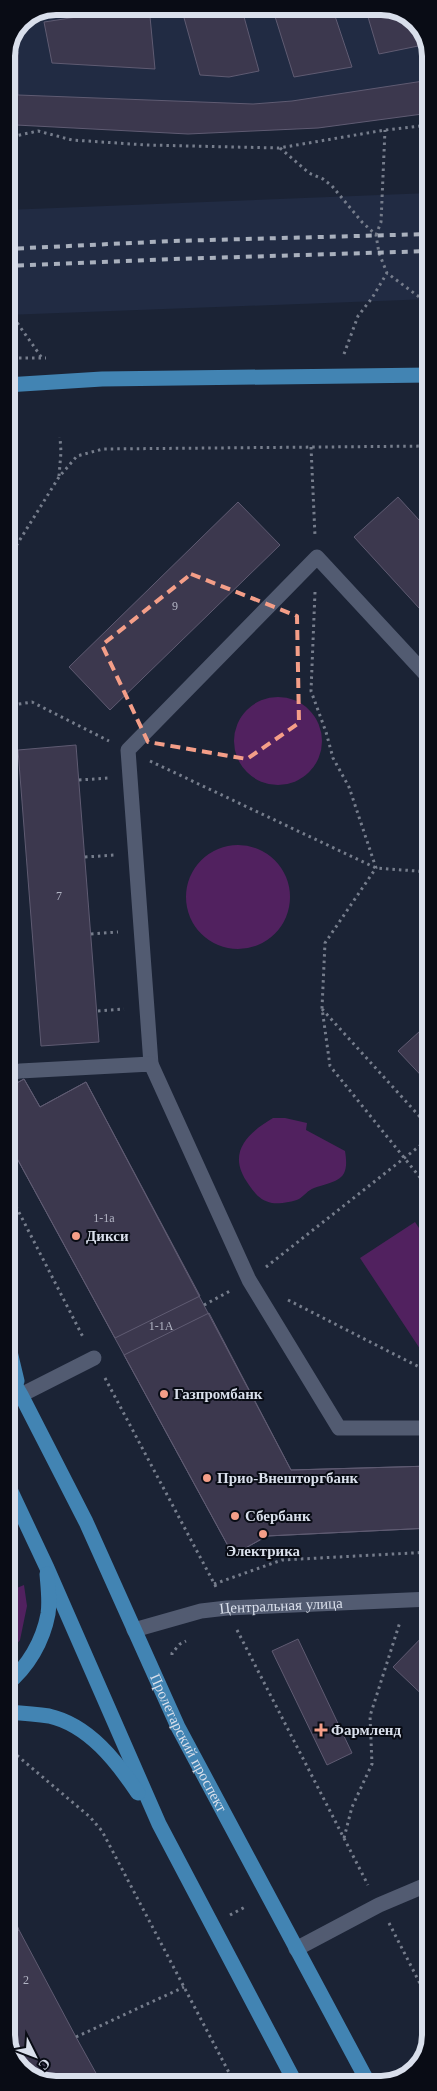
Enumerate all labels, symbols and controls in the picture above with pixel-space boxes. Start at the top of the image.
house number: 9 [172,599,178,613]
house number: 7 [56,889,62,903]
house number: 1-1а [93,1211,115,1225]
place label: Дикси [86,1228,129,1244]
marker: Дикси [70,1230,82,1242]
house number: 1-1А [149,1319,174,1333]
place label: Газпромбанк [174,1386,263,1402]
marker: Газпромбанк [158,1388,170,1400]
place label: Прио-Внешторгбанк [217,1470,359,1486]
marker: Прио-Внешторгбанк [201,1472,213,1484]
place label: Сбербанк [245,1508,311,1524]
marker: Сбербанк [229,1510,241,1522]
marker: Электрика [257,1528,269,1540]
place label: Электрика [226,1543,301,1559]
street label: Центральная улица [219,1595,343,1617]
street label: Пролетарский проспект [147,1671,230,1815]
place label: Фармленд [331,1722,401,1738]
marker: Фармленд [315,1724,327,1736]
house number: 2 [23,1973,29,1987]
north arrow [10,2031,60,2081]
text: С [35,2056,53,2073]

